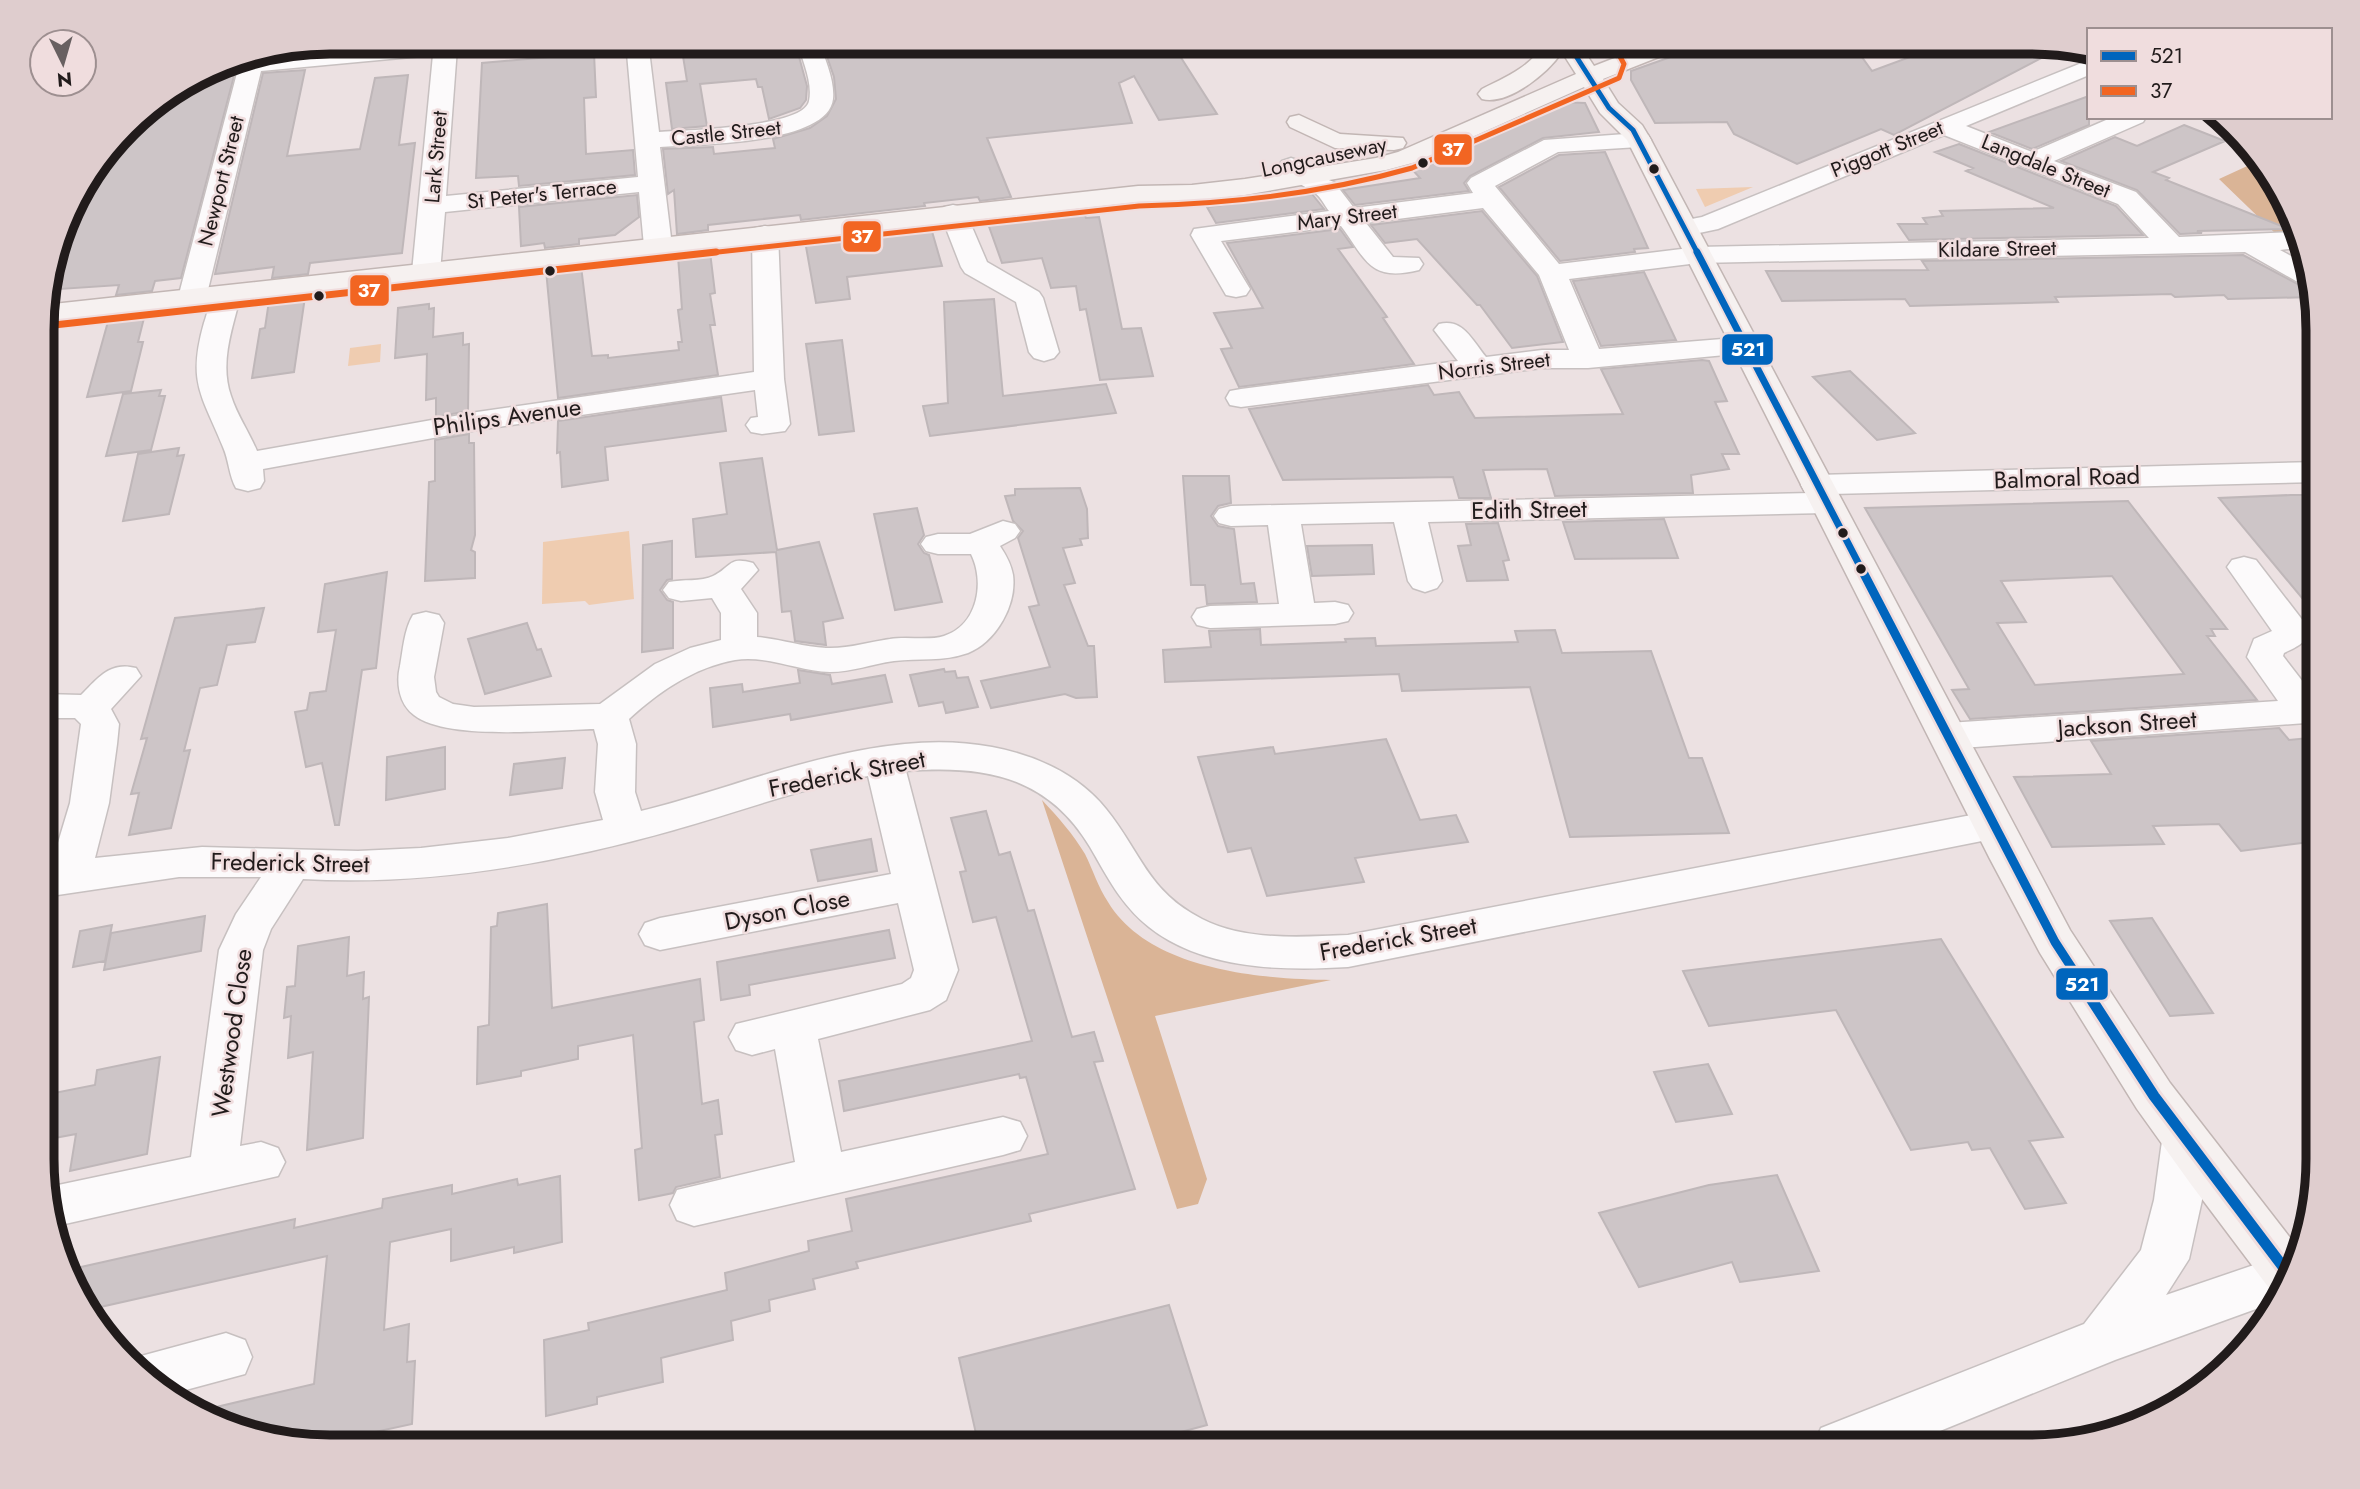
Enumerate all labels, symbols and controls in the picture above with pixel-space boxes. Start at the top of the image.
north arrow [28,28,98,98]
legend [2087,28,2332,119]
text: 521 [2150,41,2183,71]
text: N [56,65,73,94]
text: 37 [2150,76,2172,106]
street label: Lark Street [417,110,455,204]
street label: Castle Street [670,112,782,154]
street label: Newport Street [190,113,252,249]
street label: Piggott Street [1826,113,1948,185]
street label: Langdale Street [1977,126,2115,206]
street label: Longcauseway [1258,129,1390,185]
line badge: 37 [1433,133,1473,166]
text: 37 [1442,136,1465,163]
unlabelled marker [1416,156,1430,170]
unlabelled marker [1647,162,1661,176]
street label: St Peter's Terrace [466,171,618,217]
street label: Mary Street [1295,196,1399,238]
line badge: 37 [842,220,882,253]
text: 37 [851,223,874,250]
street label: Kildare Street [1938,233,2056,265]
unlabelled marker [543,264,557,278]
line badge: 37 [349,274,390,307]
text: 37 [358,277,381,304]
unlabelled marker [312,289,326,303]
line badge: 521 [1721,333,1774,366]
text: 521 [1731,336,1765,363]
street label: Norris Street [1436,344,1552,388]
street label: Philips Avenue [431,389,583,444]
street label: Balmoral Road [1993,457,2141,498]
street label: Edith Street [1471,491,1587,528]
unlabelled marker [1836,526,1850,540]
unlabelled marker [1854,562,1868,576]
street label: Jackson Street [2053,701,2198,746]
street label: Frederick Street [766,741,928,806]
street label: Frederick Street [210,844,370,881]
street label: Dyson Close [721,880,853,939]
street label: Frederick Street [1317,907,1479,970]
street label: Westwood Close [202,946,261,1119]
line badge: 521 [2055,967,2109,1001]
text: 521 [2065,971,2099,998]

